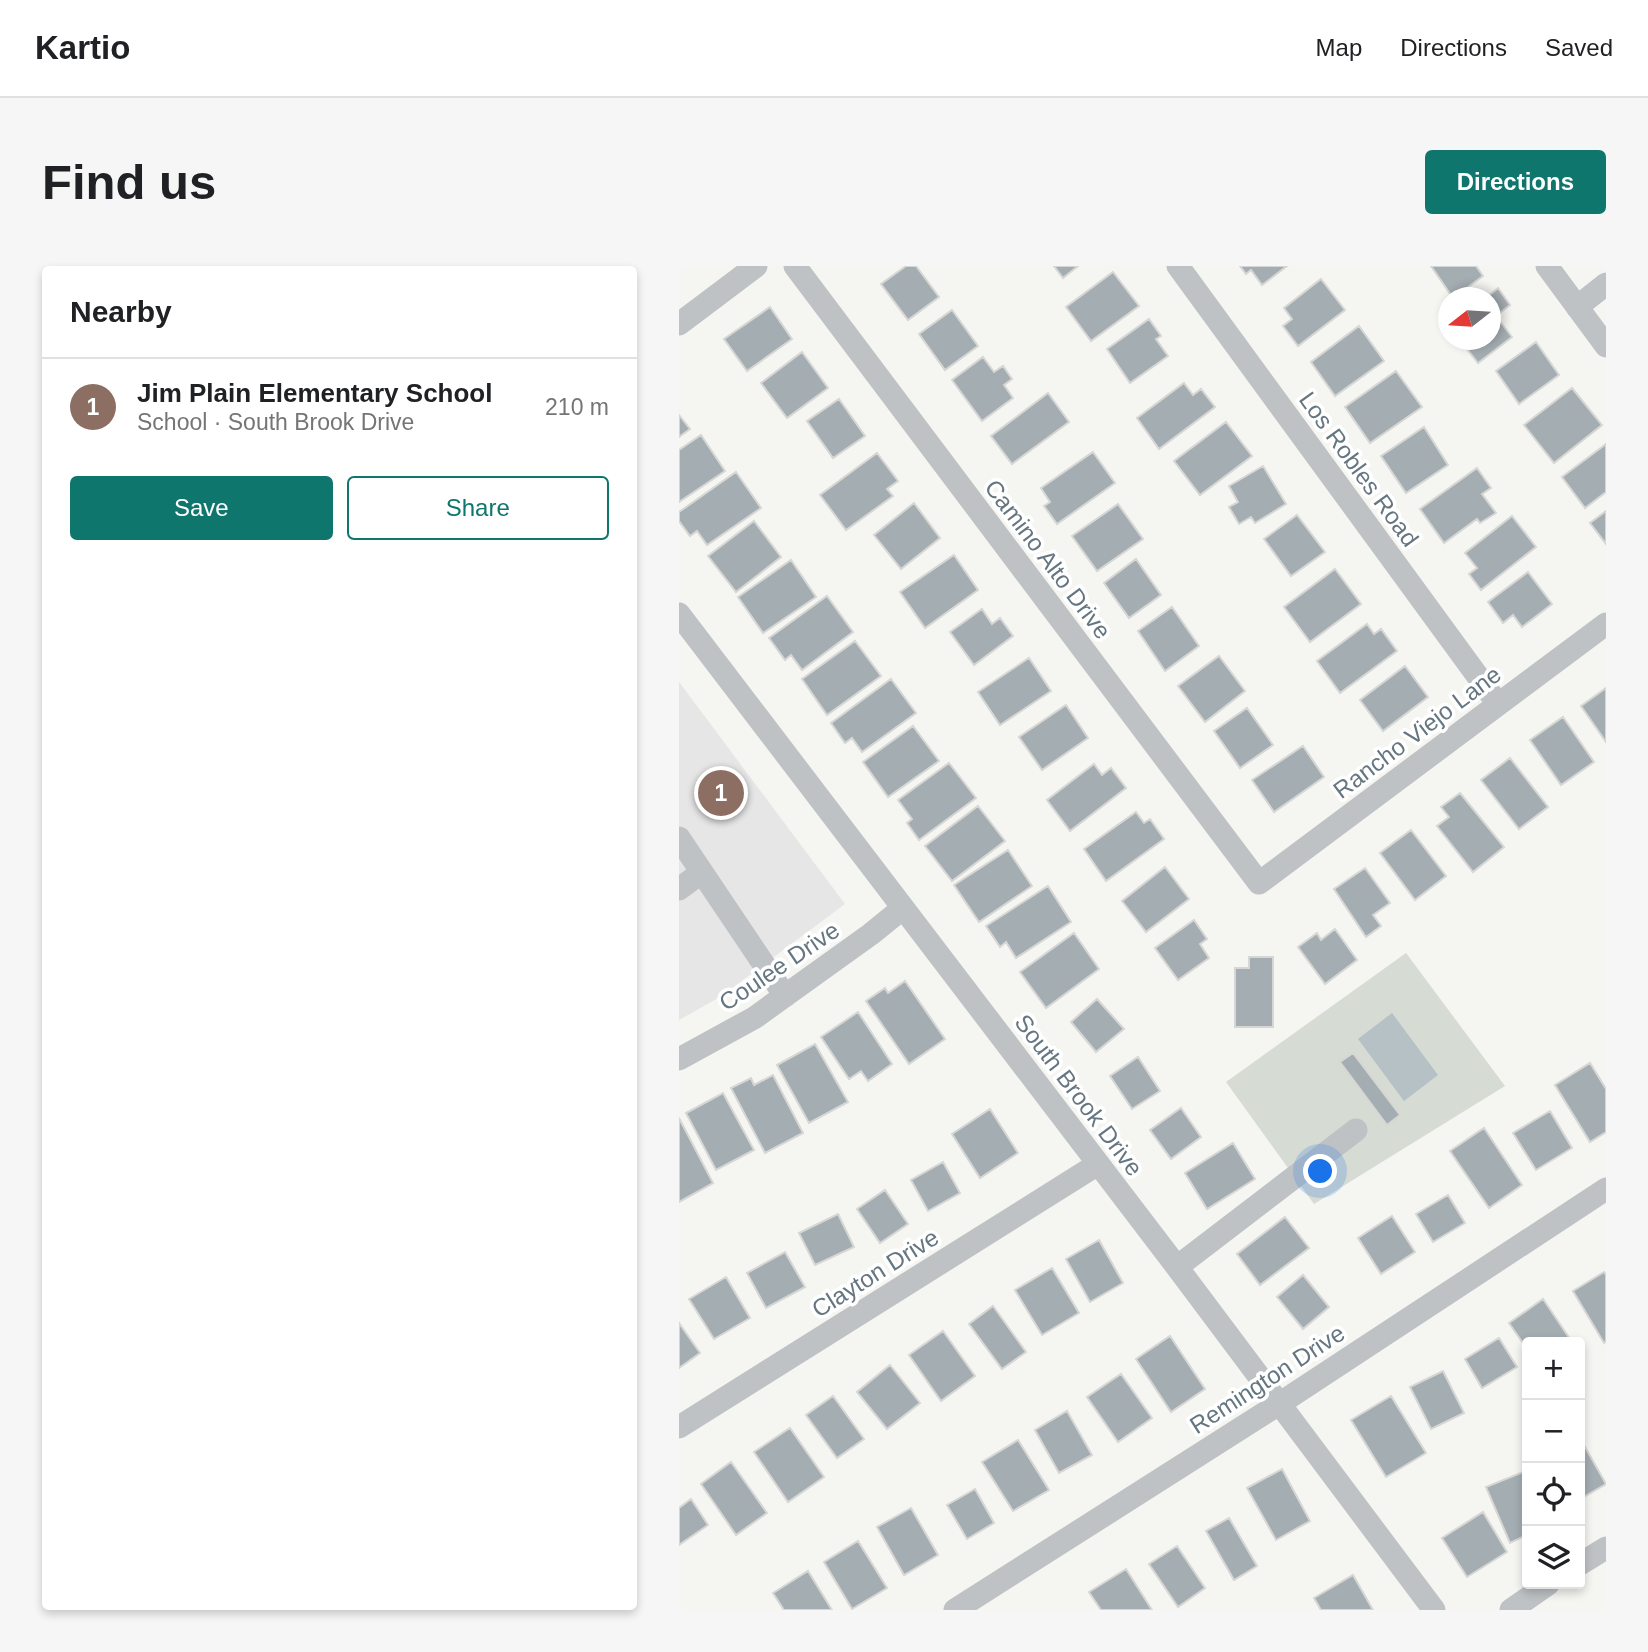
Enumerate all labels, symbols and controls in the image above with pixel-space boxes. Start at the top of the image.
text: Kartio [35,29,130,66]
text: Map [1316,34,1362,61]
text: Directions [1400,34,1507,61]
text: Saved [1545,34,1613,61]
button: Directions [1425,150,1606,214]
text: Find us [42,155,216,209]
north arrow [1438,287,1501,350]
text: Nearby [70,295,172,328]
text: Jim Plain Elementary School [137,378,492,408]
street label: Los Robles Road [1294,387,1424,551]
text: 1 [87,394,99,420]
text: 210 m [545,394,609,420]
text: School · South Brook Drive [137,409,414,435]
street label: Camino Alto Drive [979,474,1117,644]
button: Save [70,476,333,540]
button: Share [347,476,609,540]
street label: Rancho Viejo Lane [1328,660,1506,804]
pin: 1 [698,767,744,819]
street label: Coulee Drive [714,916,844,1016]
street label: South Brook Drive [1010,1009,1148,1181]
your location [1303,1154,1337,1188]
street label: Clayton Drive [807,1223,943,1323]
street label: Remington Drive [1185,1319,1349,1439]
map controls [1522,1337,1585,1589]
button: + [1522,1337,1585,1400]
button: − [1522,1400,1585,1463]
button: locate [1522,1463,1585,1526]
button: layers [1522,1526,1585,1589]

